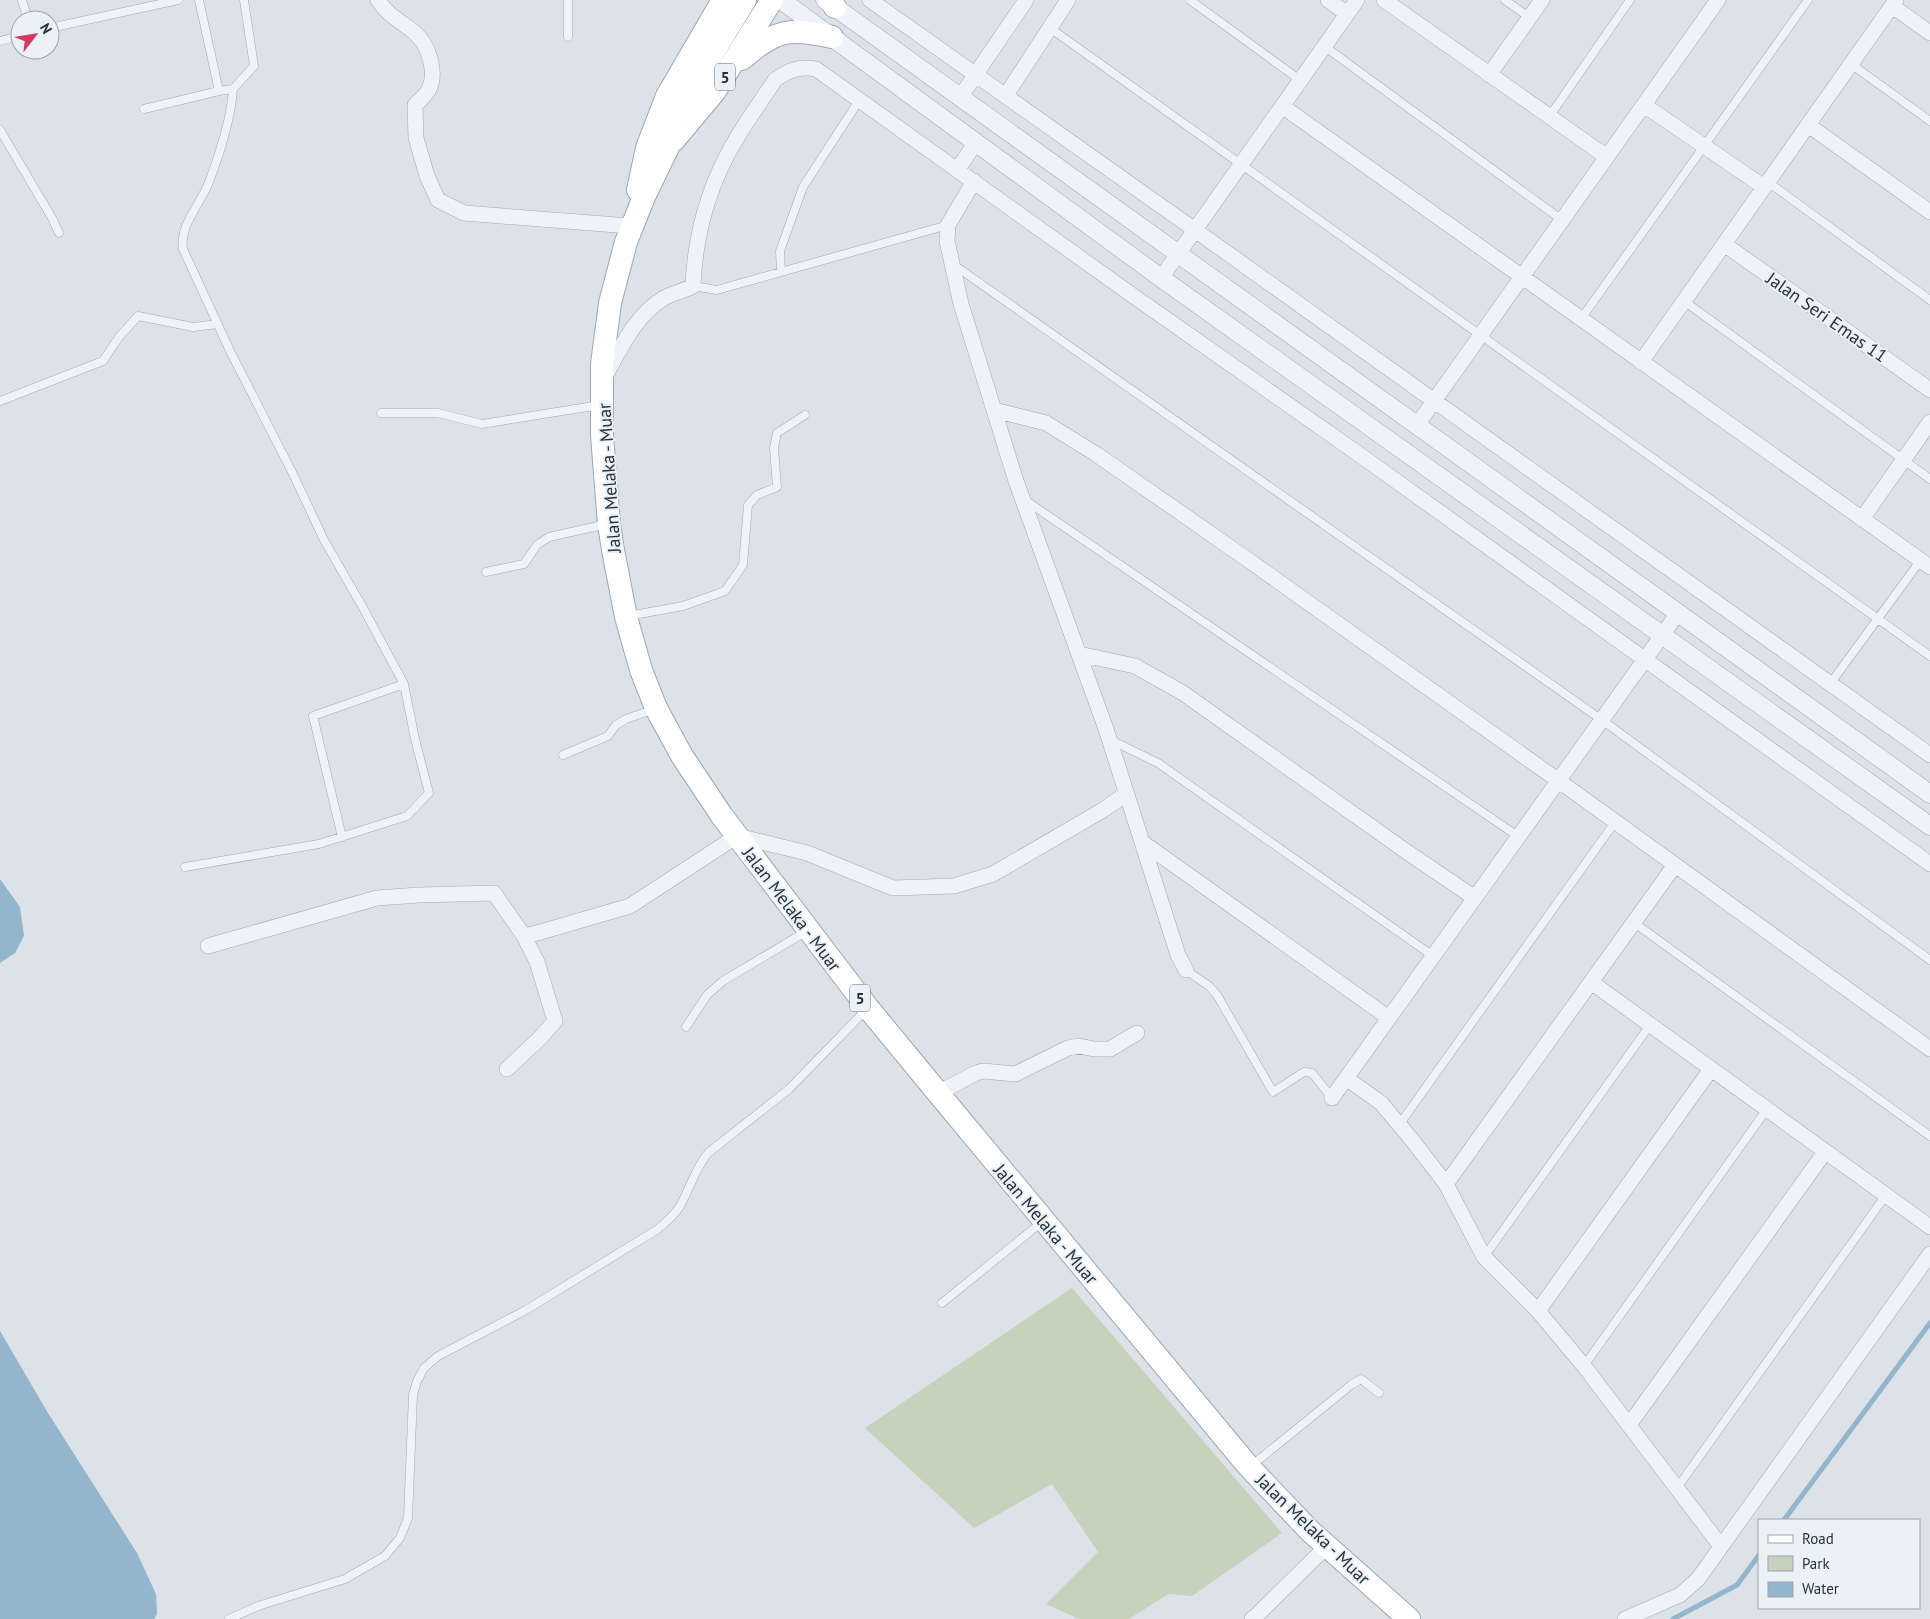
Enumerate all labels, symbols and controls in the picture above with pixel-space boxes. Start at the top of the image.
north arrow [10,10,60,60]
text: N [36,20,56,37]
road number: 5 [715,64,735,90]
street label: Jalan Seri Emas 11 [1761,266,1892,367]
street label: Jalan Melaka - Muar [592,402,626,555]
street label: Jalan Melaka - Muar [737,841,846,976]
road number: 5 [850,984,870,1011]
street label: Jalan Melaka - Muar [988,1158,1103,1289]
street label: Jalan Melaka - Muar [1250,1468,1375,1589]
legend [1758,1519,1920,1609]
text: Road [1802,1529,1834,1548]
text: Park [1802,1554,1830,1573]
text: Water [1802,1579,1839,1598]

